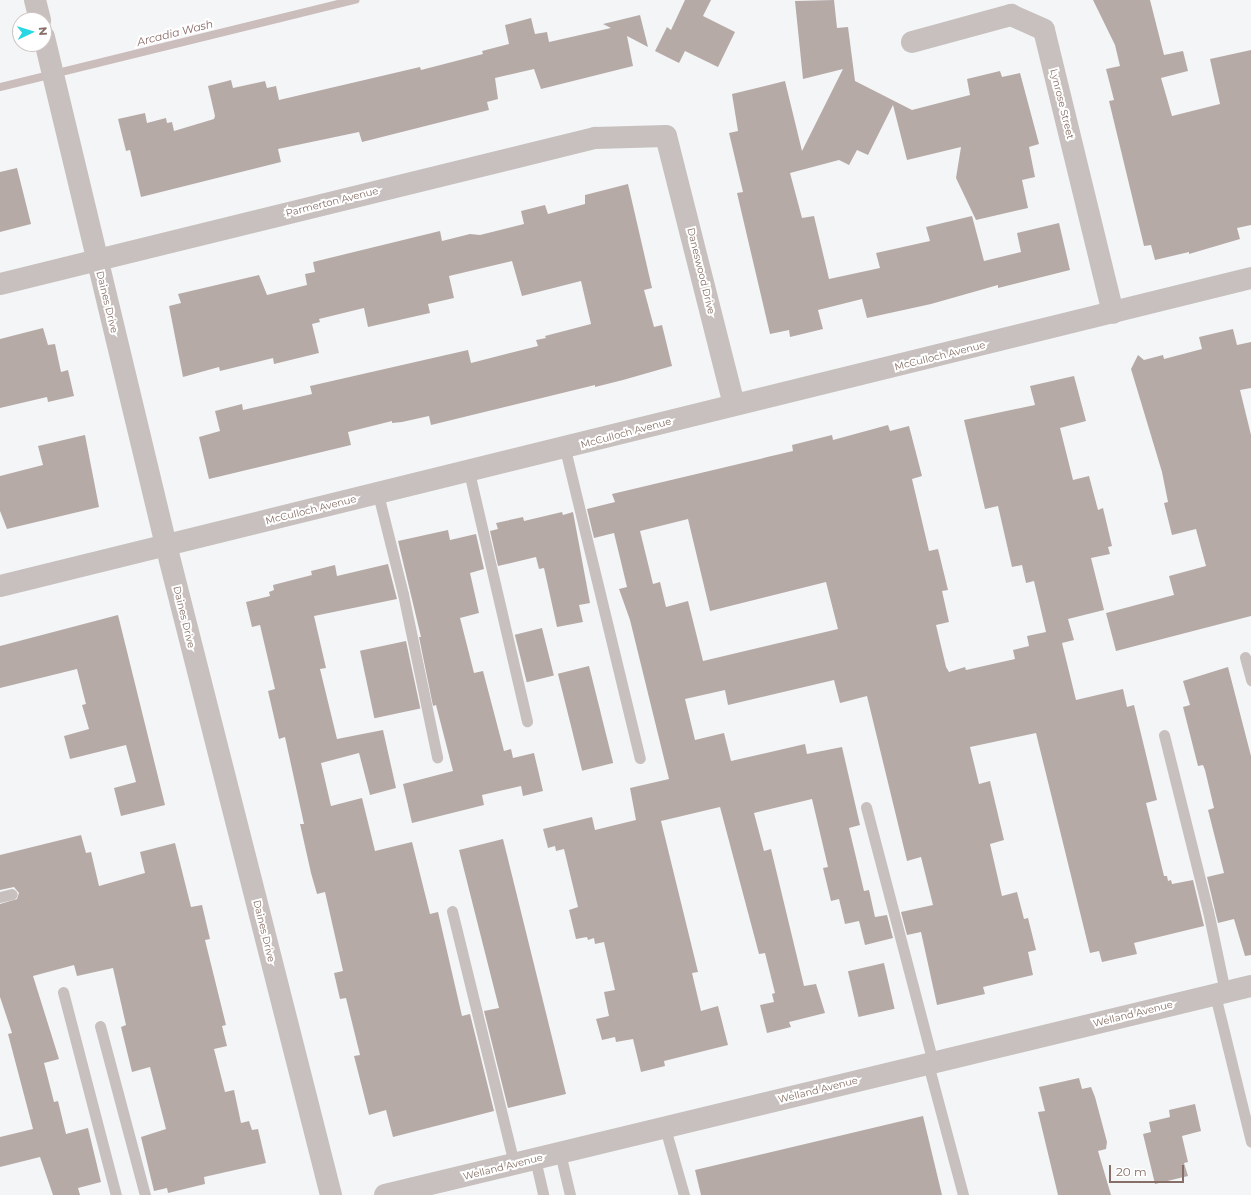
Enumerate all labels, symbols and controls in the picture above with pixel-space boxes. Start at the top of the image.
north arrow [12,12,52,52]
water label: Arcadia Wash [136,17,214,49]
text: N [36,26,50,36]
street label: Lynrose Street [1047,68,1077,140]
street label: Parmerton Avenue [284,185,380,219]
street label: Daneswood Drive [684,227,718,315]
street label: Daines Drive [94,270,120,334]
street label: McCulloch Avenue [893,339,987,373]
street label: McCulloch Avenue [579,415,673,451]
street label: McCulloch Avenue [264,493,358,527]
street label: Daines Drive [171,585,197,649]
street label: Daines Drive [251,899,277,963]
street label: Welland Avenue [1092,998,1174,1030]
street label: Welland Avenue [777,1074,859,1106]
street label: Welland Avenue [462,1151,544,1183]
scale bar [1111,1157,1186,1183]
text: 20 m [1116,1164,1147,1179]

